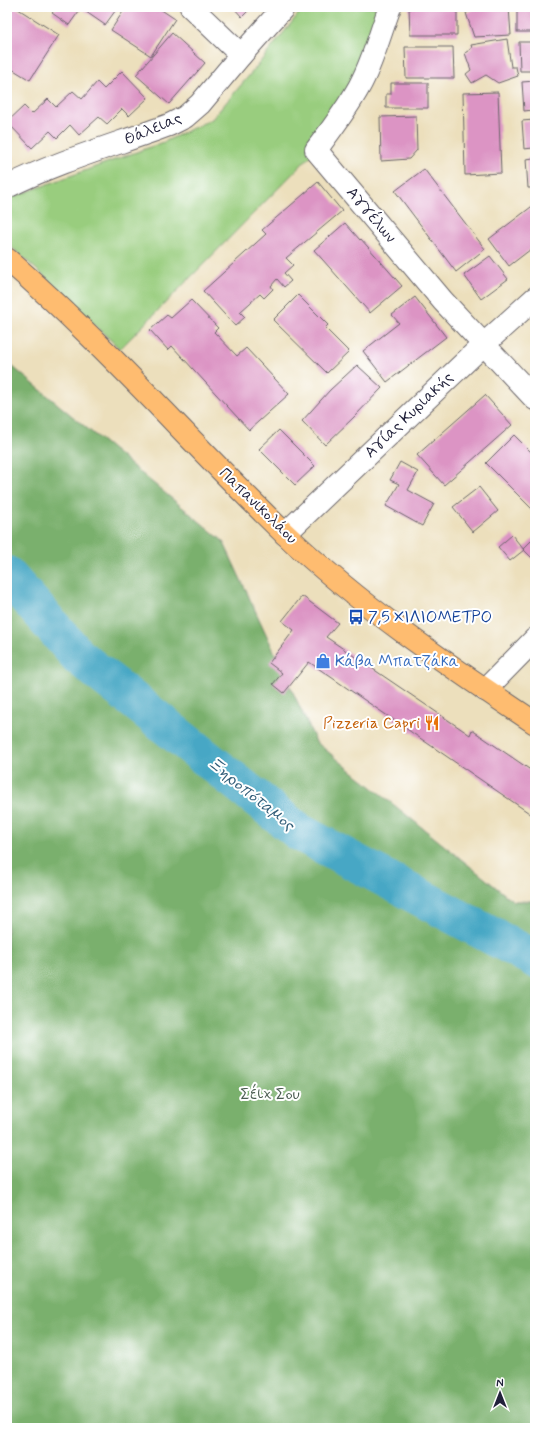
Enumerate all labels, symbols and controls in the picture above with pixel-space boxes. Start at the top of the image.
street label: Θάλειας [121,108,185,150]
street label: Αγγέλων [341,182,401,248]
street label: Αγίας Κυριακής [360,367,458,463]
street label: Παπανικολάου [214,463,302,549]
place label: 7,5 ΧΙΛΙΟΜΕΤΡΟ [368,607,492,628]
bus stop icon: 7,5 ΧΙΛΙΟΜΕΤΡΟ [347,608,365,626]
place label: Κάβα Μπατζάκα [335,651,459,672]
shop icon: Κάβα Μπατζάκα [314,652,332,670]
place label: Pizzeria Capri [323,713,420,734]
restaurant icon: Pizzeria Capri [423,714,441,732]
water label: Ξηροπόταμος [203,752,300,837]
park label: Σέιχ Σου [240,1083,300,1105]
north arrow [480,1373,520,1413]
text: N [496,1377,504,1391]

